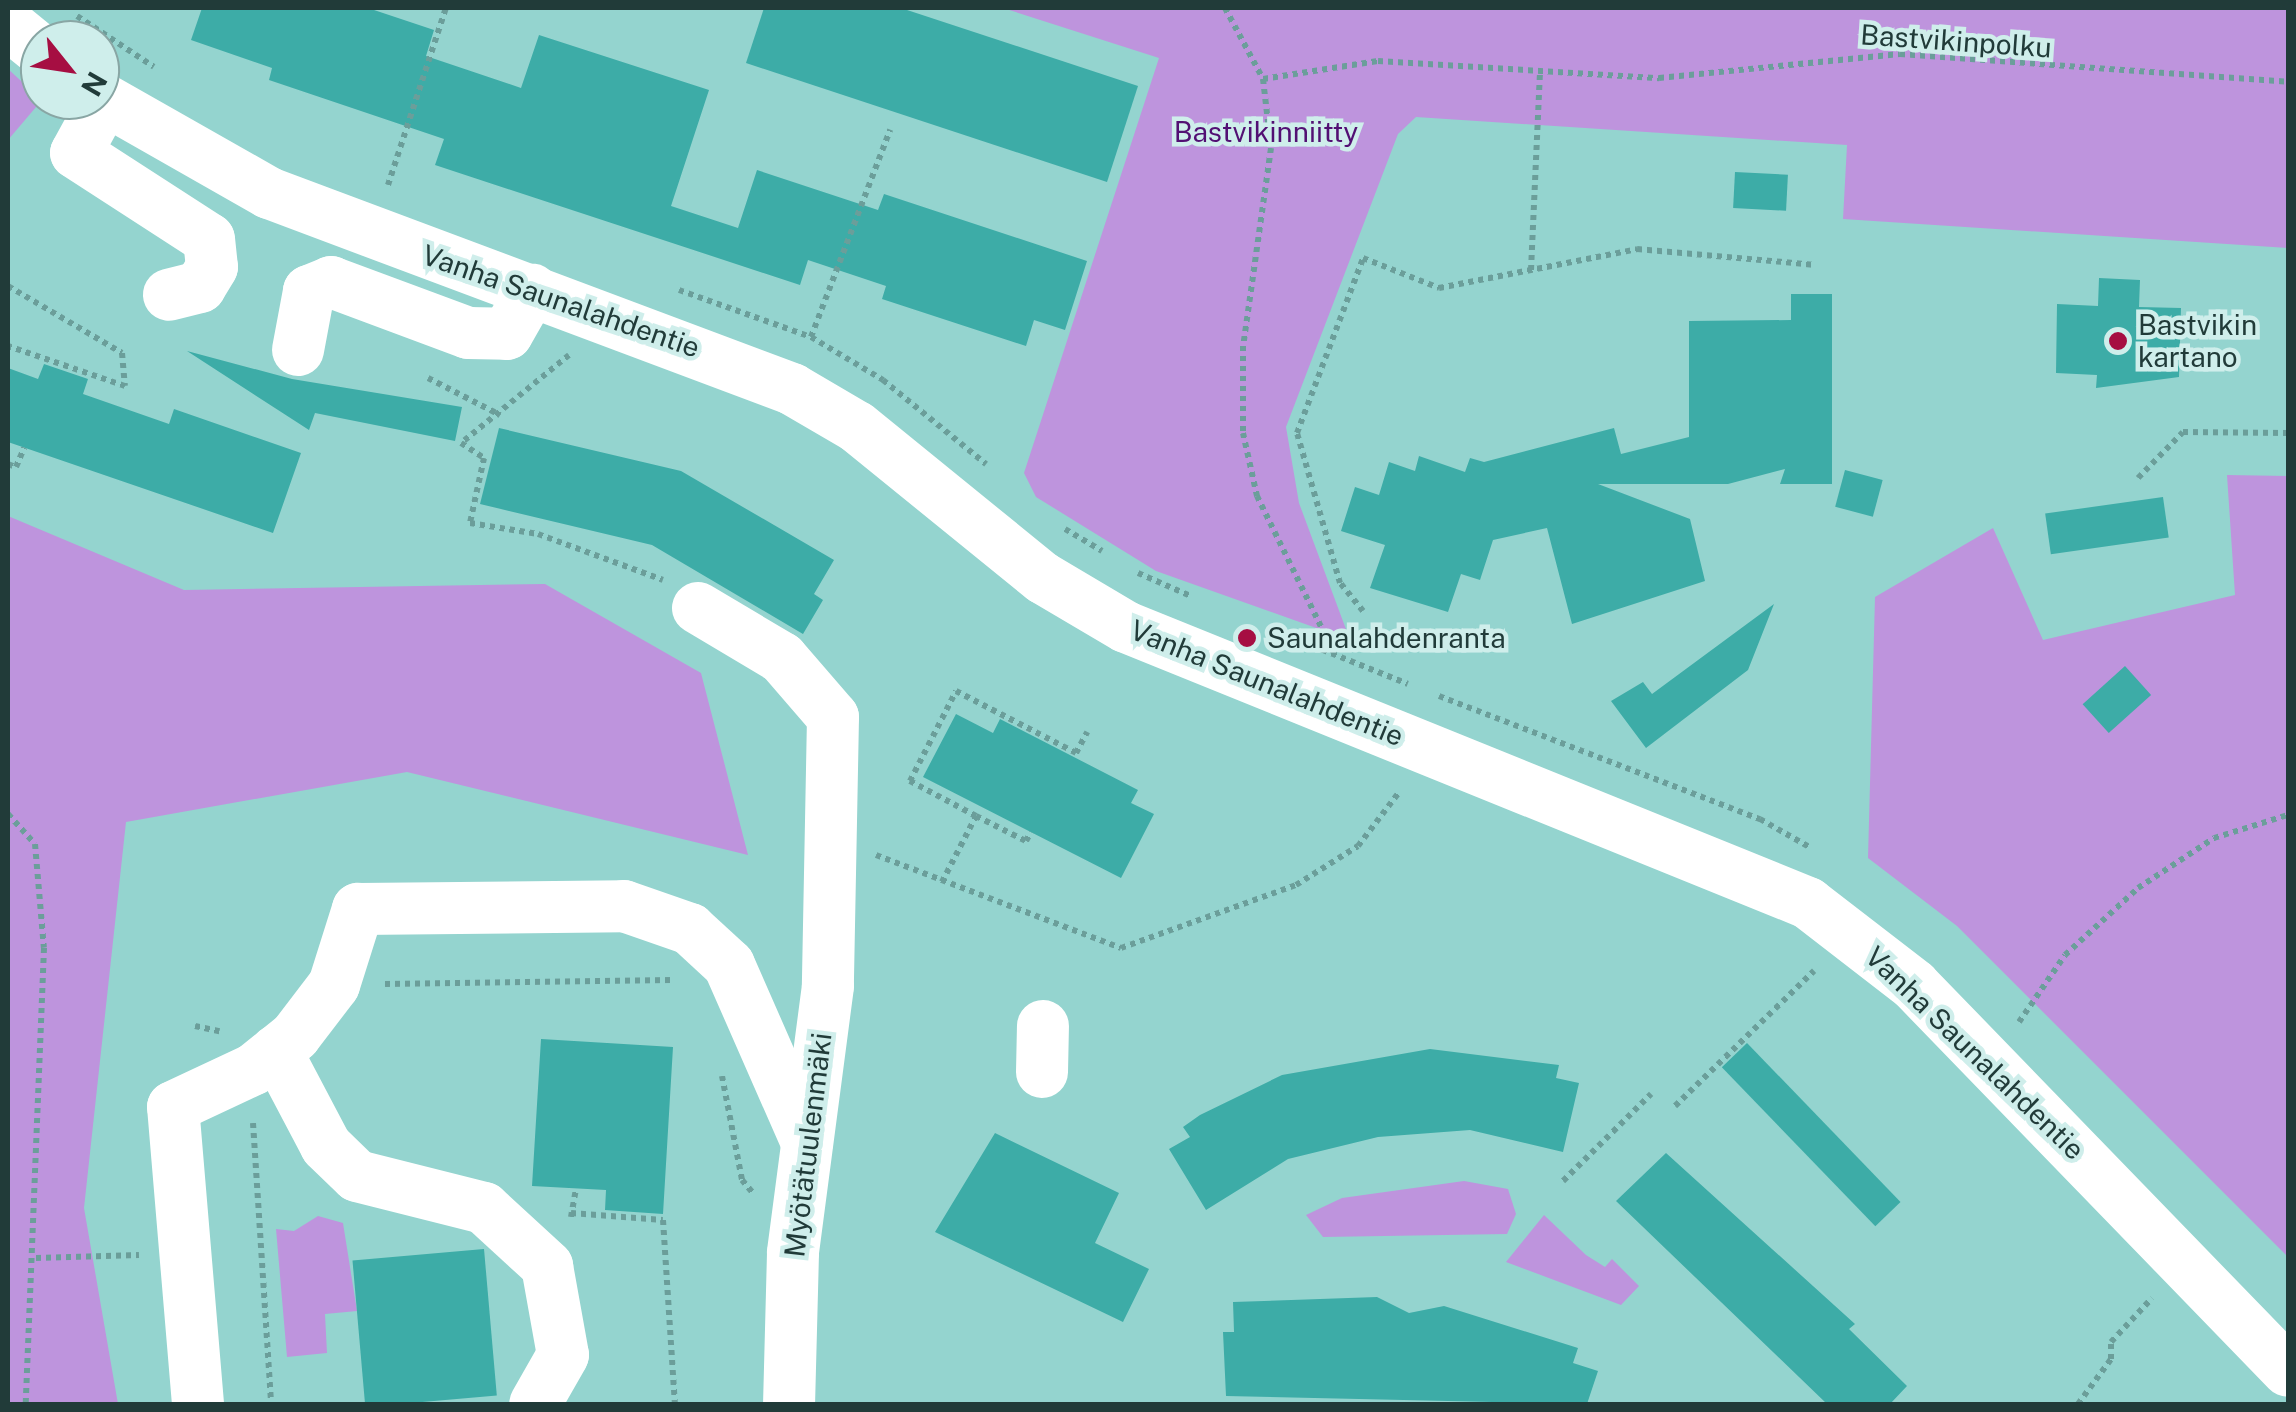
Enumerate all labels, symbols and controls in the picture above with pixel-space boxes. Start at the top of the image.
street label: Bastvikinpolku [1859,18,2053,64]
north arrow [20,20,120,120]
text: N [75,67,114,102]
park label: Bastvikinniitty [1174,115,1358,149]
street label: Vanha Saunalahdentie [418,238,704,364]
place label: Bastvikin kartano [2138,308,2257,374]
marker: Bastvikin kartano [2107,330,2129,352]
street label: Vanha Saunalahdentie [1126,613,1408,753]
place label: Saunalahdenranta [1267,621,1506,655]
marker: Saunalahdenranta [1236,627,1258,649]
street label: Vanha Saunalahdentie [1858,940,2092,1166]
street label: Myötätuulenmäki [778,1031,838,1259]

